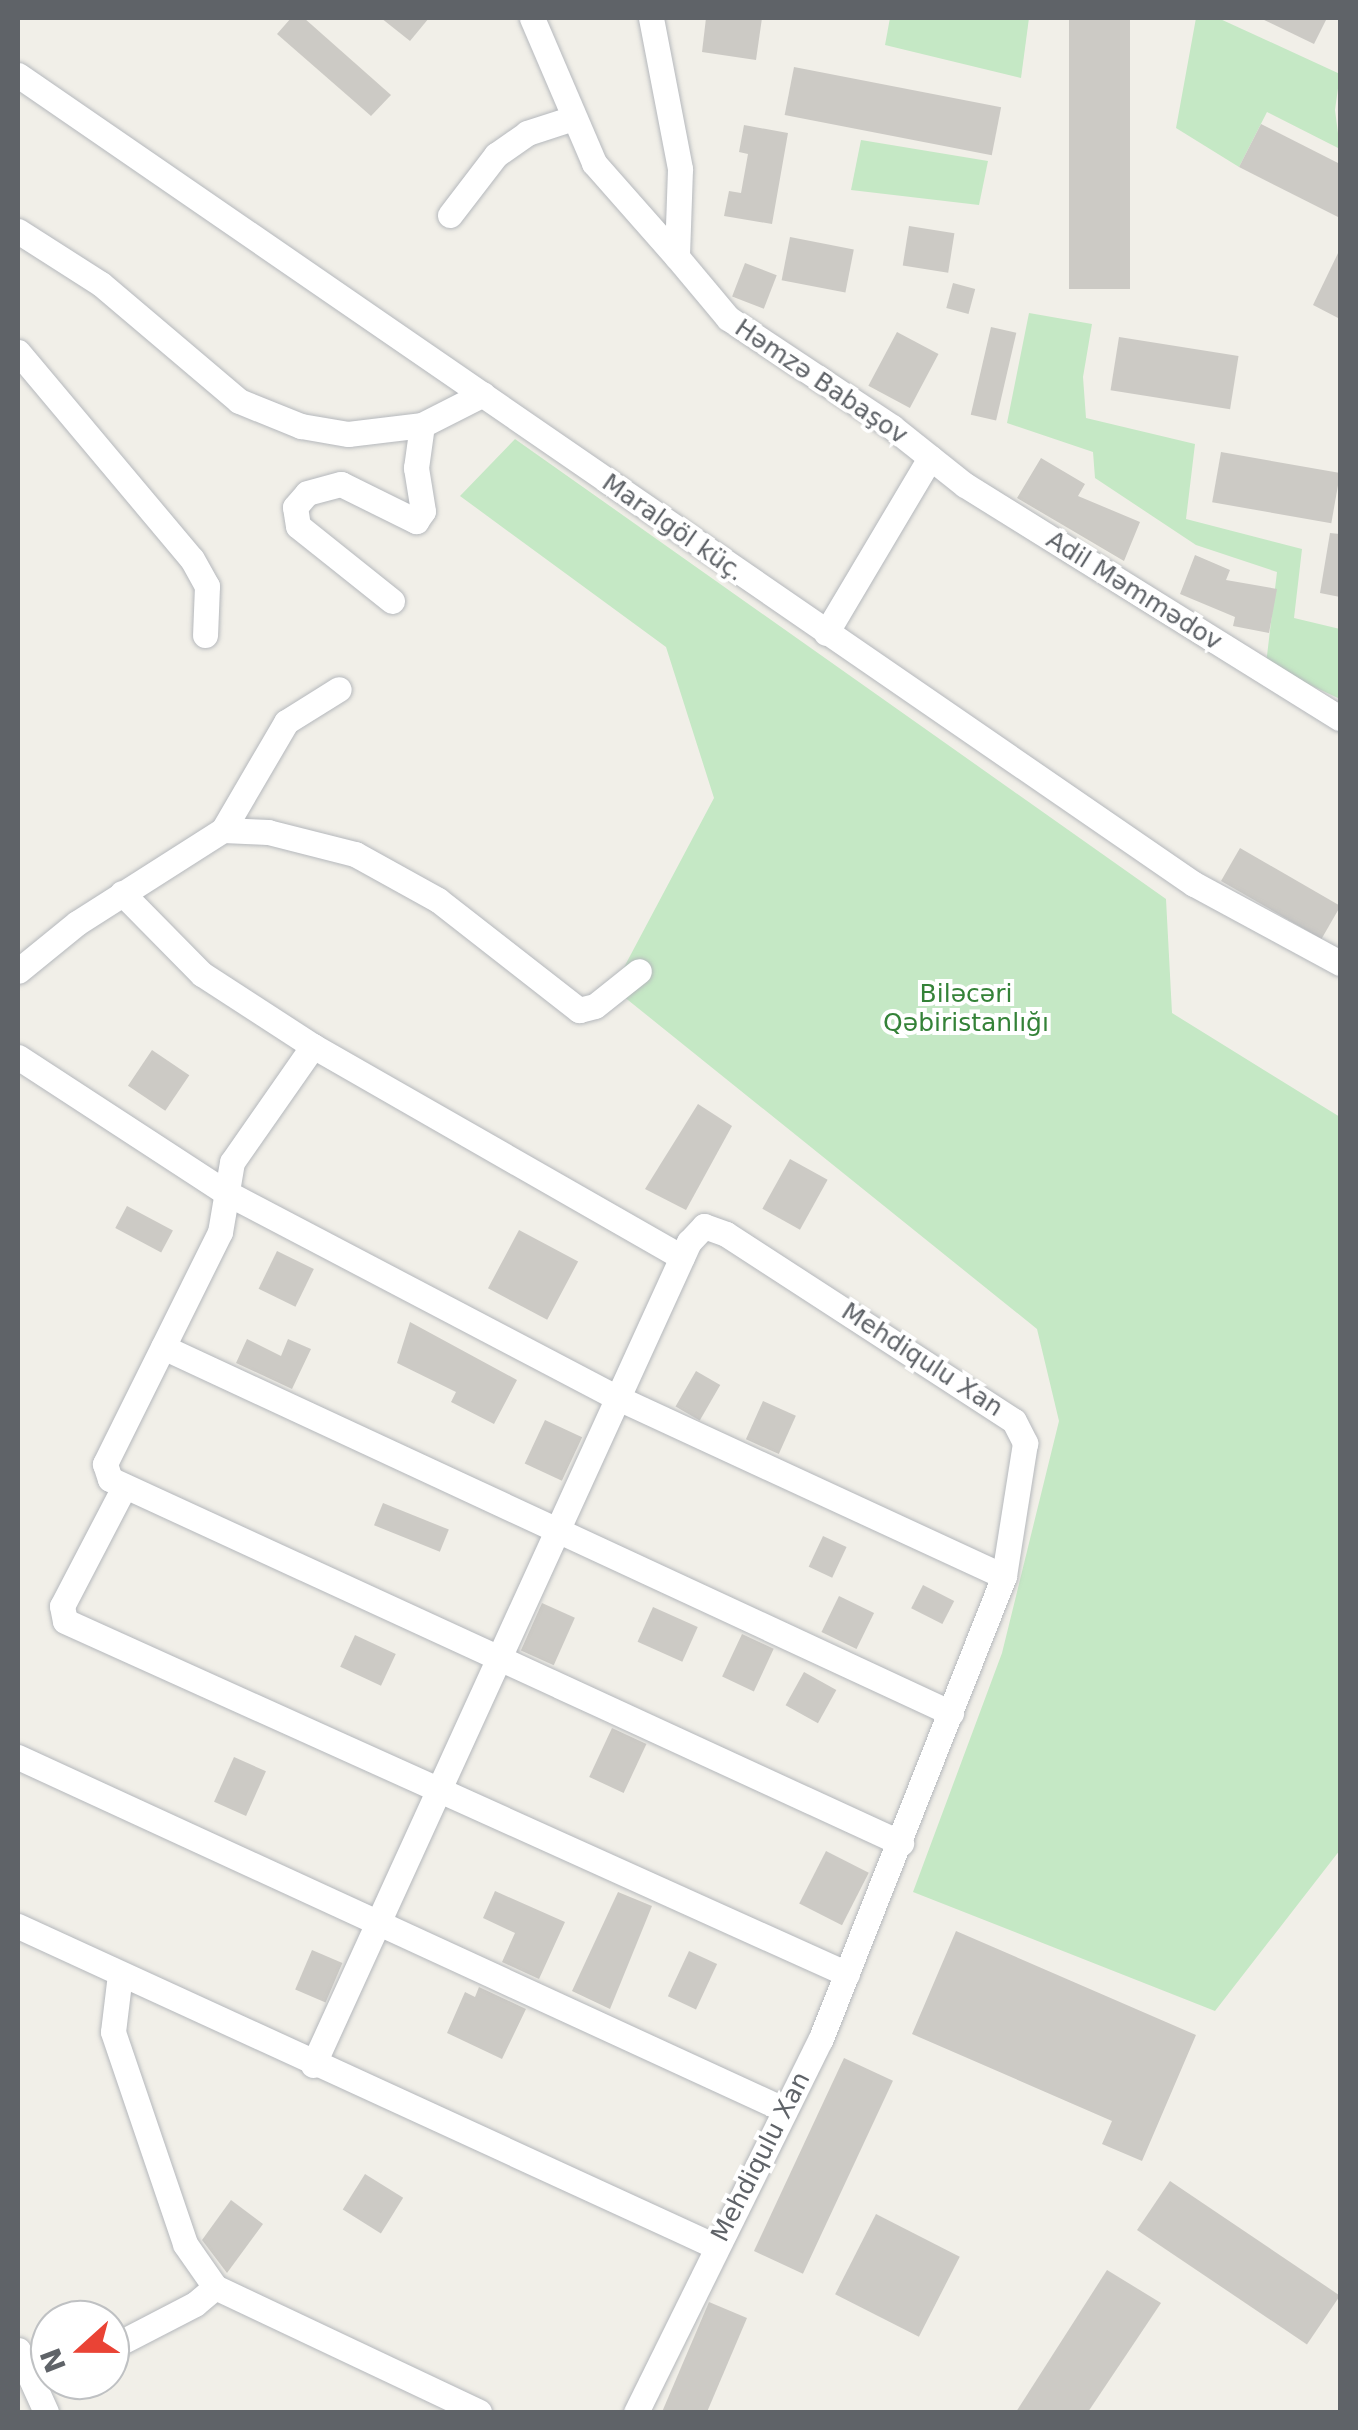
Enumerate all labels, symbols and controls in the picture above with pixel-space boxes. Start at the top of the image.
street label: Həmzə Babaşov [729,313,913,451]
street label: Maralgöl küç. [596,468,750,588]
street label: Adil Məmmədov [1041,525,1227,657]
park label: Biləcəri Qəbiristanlığı [883,980,1049,1039]
street label: Mehdiqulu Xan [836,1297,1008,1423]
street label: Mehdiqulu Xan [705,2067,817,2247]
north arrow [30,2300,130,2400]
text: N [34,2343,73,2377]

